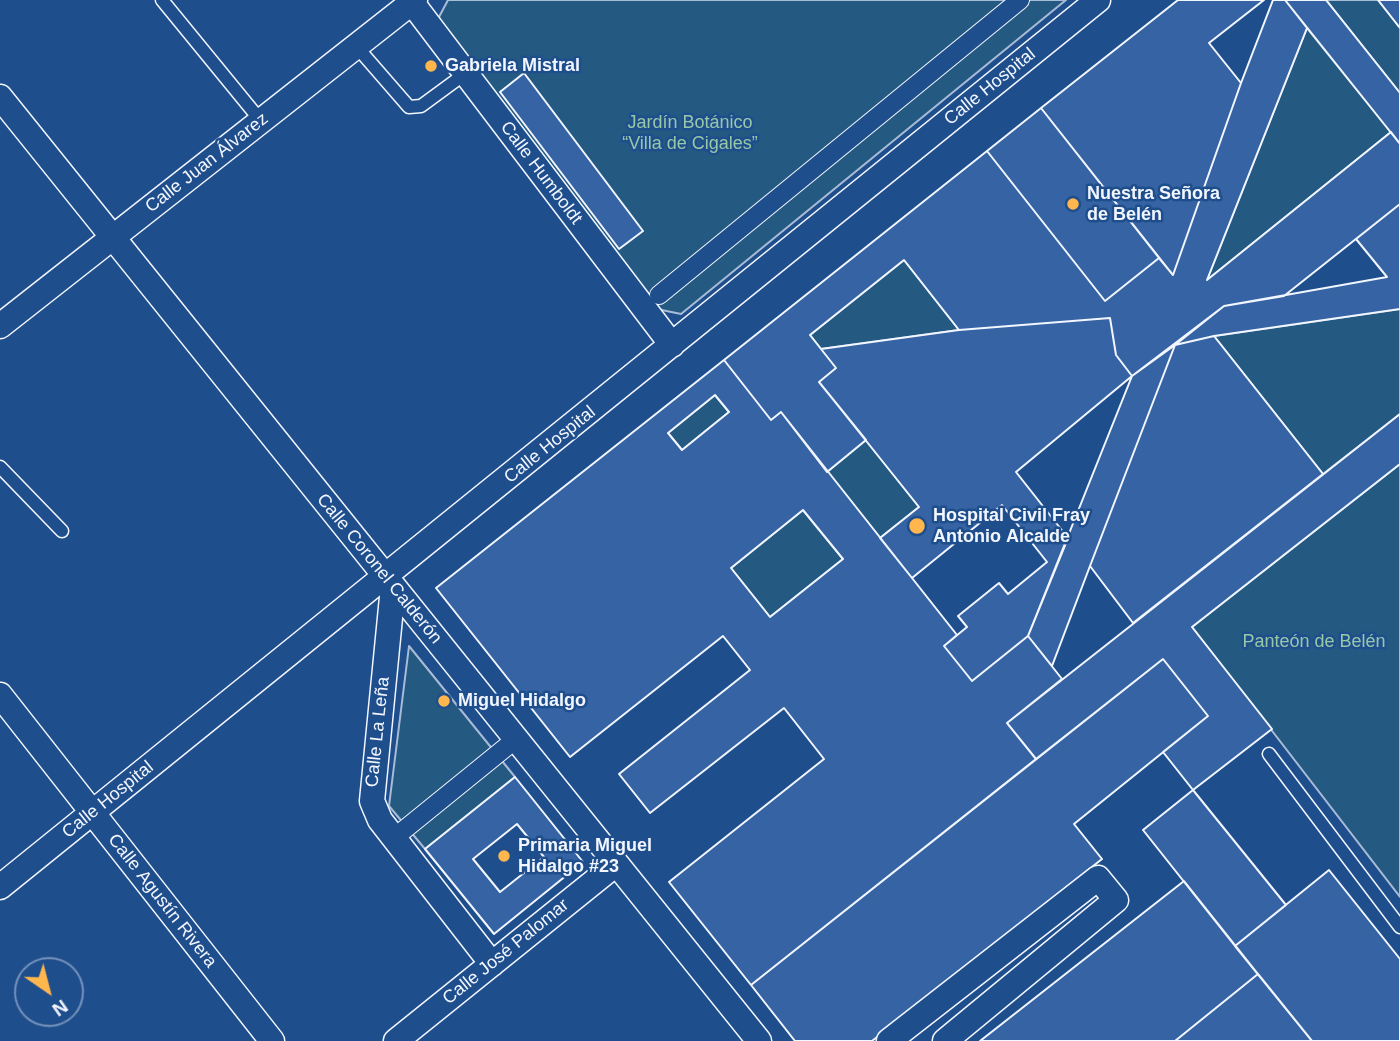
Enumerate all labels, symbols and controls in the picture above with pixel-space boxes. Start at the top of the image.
street label: Calle Hospital [940,44,1040,130]
place label: Gabriela Mistral [445,55,580,77]
marker: Gabriela Mistral [423,58,439,74]
street label: Calle Juan Álvarez [141,108,273,218]
park label: Jardín Botánico “Villa de Cigales” [622,112,758,154]
street label: Calle Humboldt [495,117,587,229]
place label: Nuestra Señora de Belén [1087,183,1220,226]
marker: Nuestra Señora de Belén [1065,196,1081,212]
street label: Calle Hospital [500,402,600,488]
street label: Calle Coronel Calderón [312,490,446,648]
place label: Hospital Civil Fray Antonio Alcalde [933,505,1090,548]
marker: Hospital Civil Fray Antonio Alcalde [907,516,927,536]
park label: Panteón de Belén [1242,631,1386,653]
street label: Calle La Leña [361,676,395,788]
place label: Miguel Hidalgo [458,690,586,712]
marker: Miguel Hidalgo [436,693,452,709]
street label: Calle Hospital [58,757,158,843]
street label: Calle Agustín Rivera [103,830,221,972]
place label: Primaria Miguel Hidalgo #23 [518,835,652,878]
marker: Primaria Miguel Hidalgo #23 [496,848,512,864]
street label: Calle José Palomar [439,894,573,1010]
north arrow [14,957,84,1027]
text: N [49,995,72,1021]

